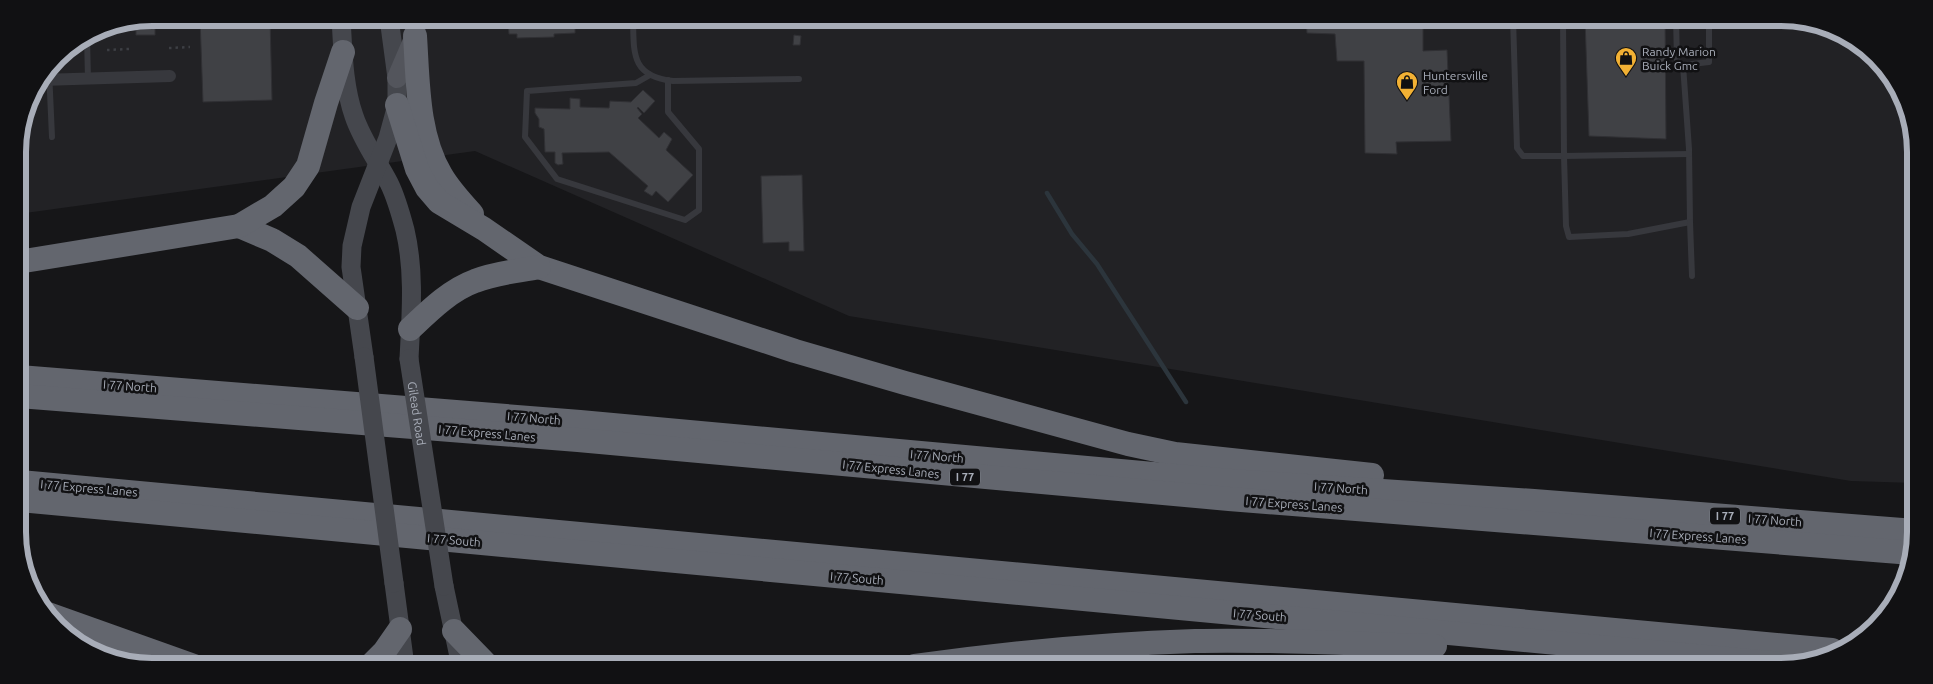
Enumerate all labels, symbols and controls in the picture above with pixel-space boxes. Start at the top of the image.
place label: Randy Marion Buick Gmc [1642,45,1716,72]
shop icon: Randy Marion Buick Gmc [1614,46,1638,77]
place label: Huntersville Ford [1423,69,1488,96]
shop icon: Huntersville Ford [1395,70,1419,101]
street label: I 77 North [103,378,157,394]
street label: Gilead Road [406,381,429,446]
street label: I 77 North [507,409,561,427]
street label: I 77 Express Lanes [438,422,536,444]
street label: I 77 North [910,447,964,465]
street label: I 77 Express Lanes [842,457,940,481]
road number: I 77 [950,468,980,486]
street label: I 77 Express Lanes [40,477,138,499]
street label: I 77 North [1314,480,1368,496]
street label: I 77 Express Lanes [1245,494,1343,514]
road number: I 77 [1710,508,1740,524]
street label: I 77 North [1748,512,1802,528]
street label: I 77 Express Lanes [1649,526,1747,546]
street label: I 77 South [427,531,481,549]
street label: I 77 South [830,569,884,587]
street label: I 77 South [1233,606,1287,624]

